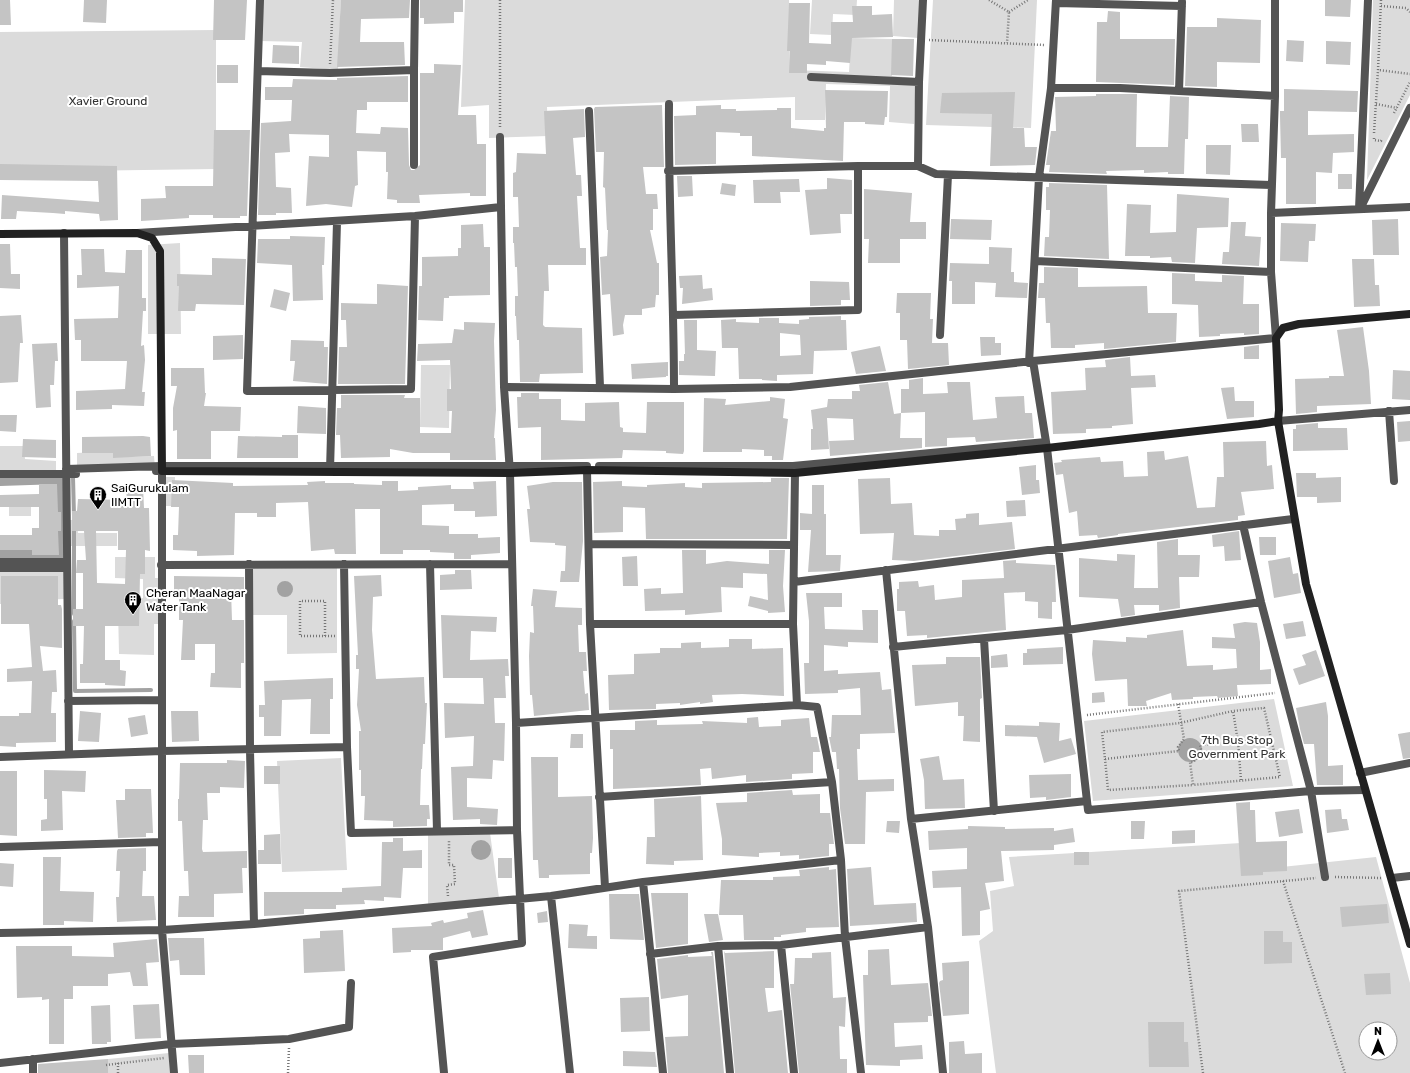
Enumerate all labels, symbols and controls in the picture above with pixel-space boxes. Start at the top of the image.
park label: Xavier Ground [69,94,147,108]
place label: SaiGurukulam IIMTT [111,481,189,509]
building icon: SaiGurukulam IIMTT [88,485,108,510]
place label: Cheran MaaNagar Water Tank [146,586,246,614]
building icon: Cheran MaaNagar Water Tank [123,590,143,615]
park label: 7th Bus Stop Government Park [1189,733,1286,761]
north arrow [1358,1021,1398,1061]
text: N [1374,1025,1382,1038]

